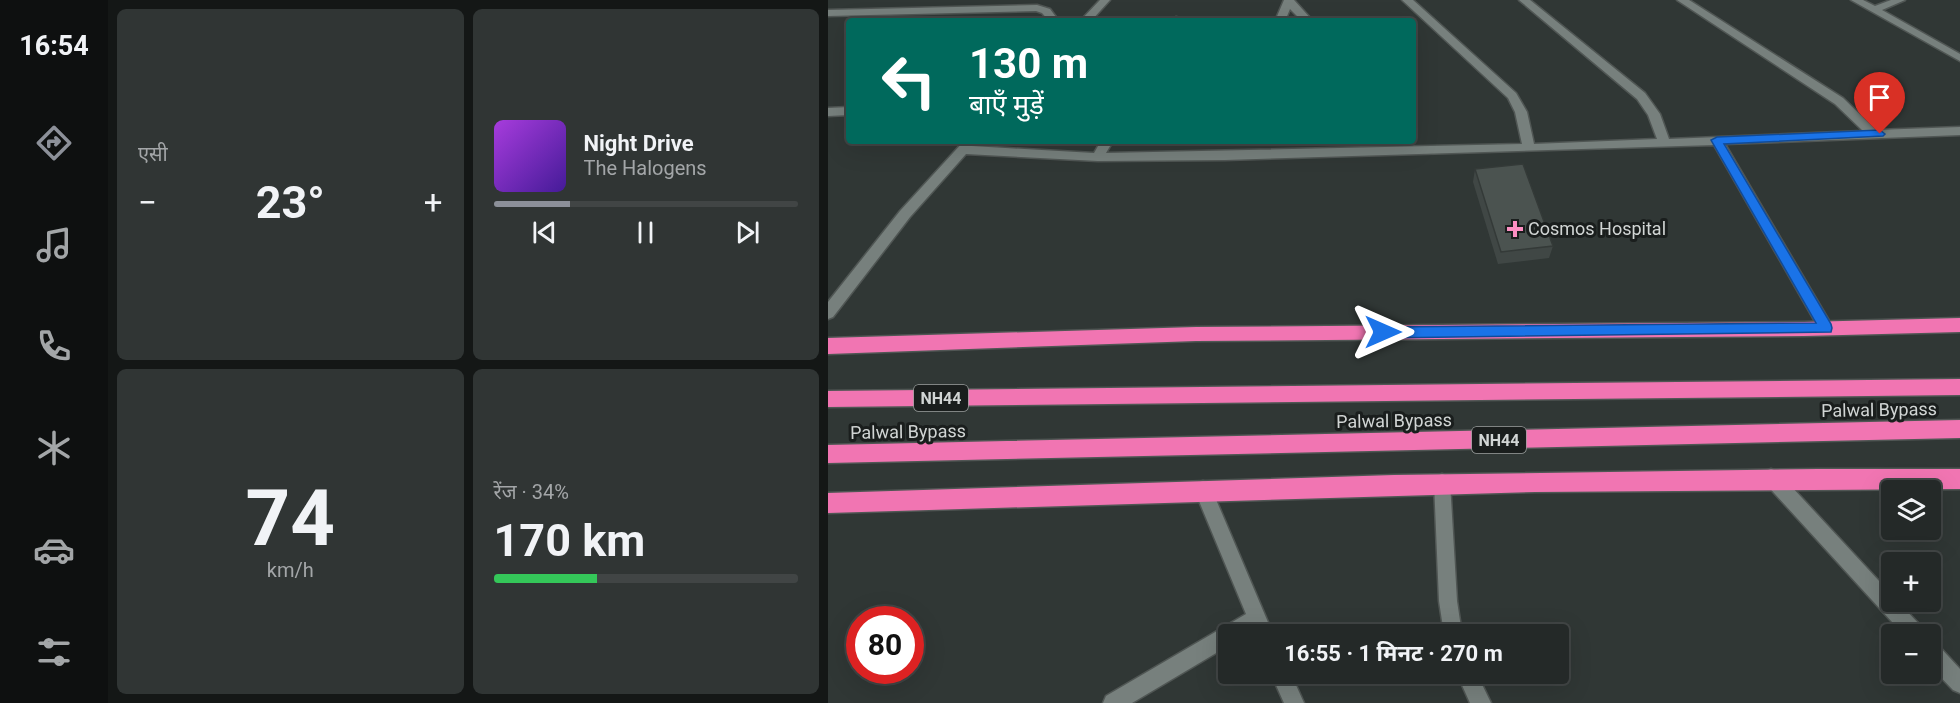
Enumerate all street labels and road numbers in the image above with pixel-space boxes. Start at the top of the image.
road number: NH44 [914,385,968,411]
street label: Palwal Bypass [1821,398,1937,421]
street label: Palwal Bypass [1336,409,1452,432]
street label: Palwal Bypass [850,420,966,443]
road number: NH44 [1472,427,1526,453]

